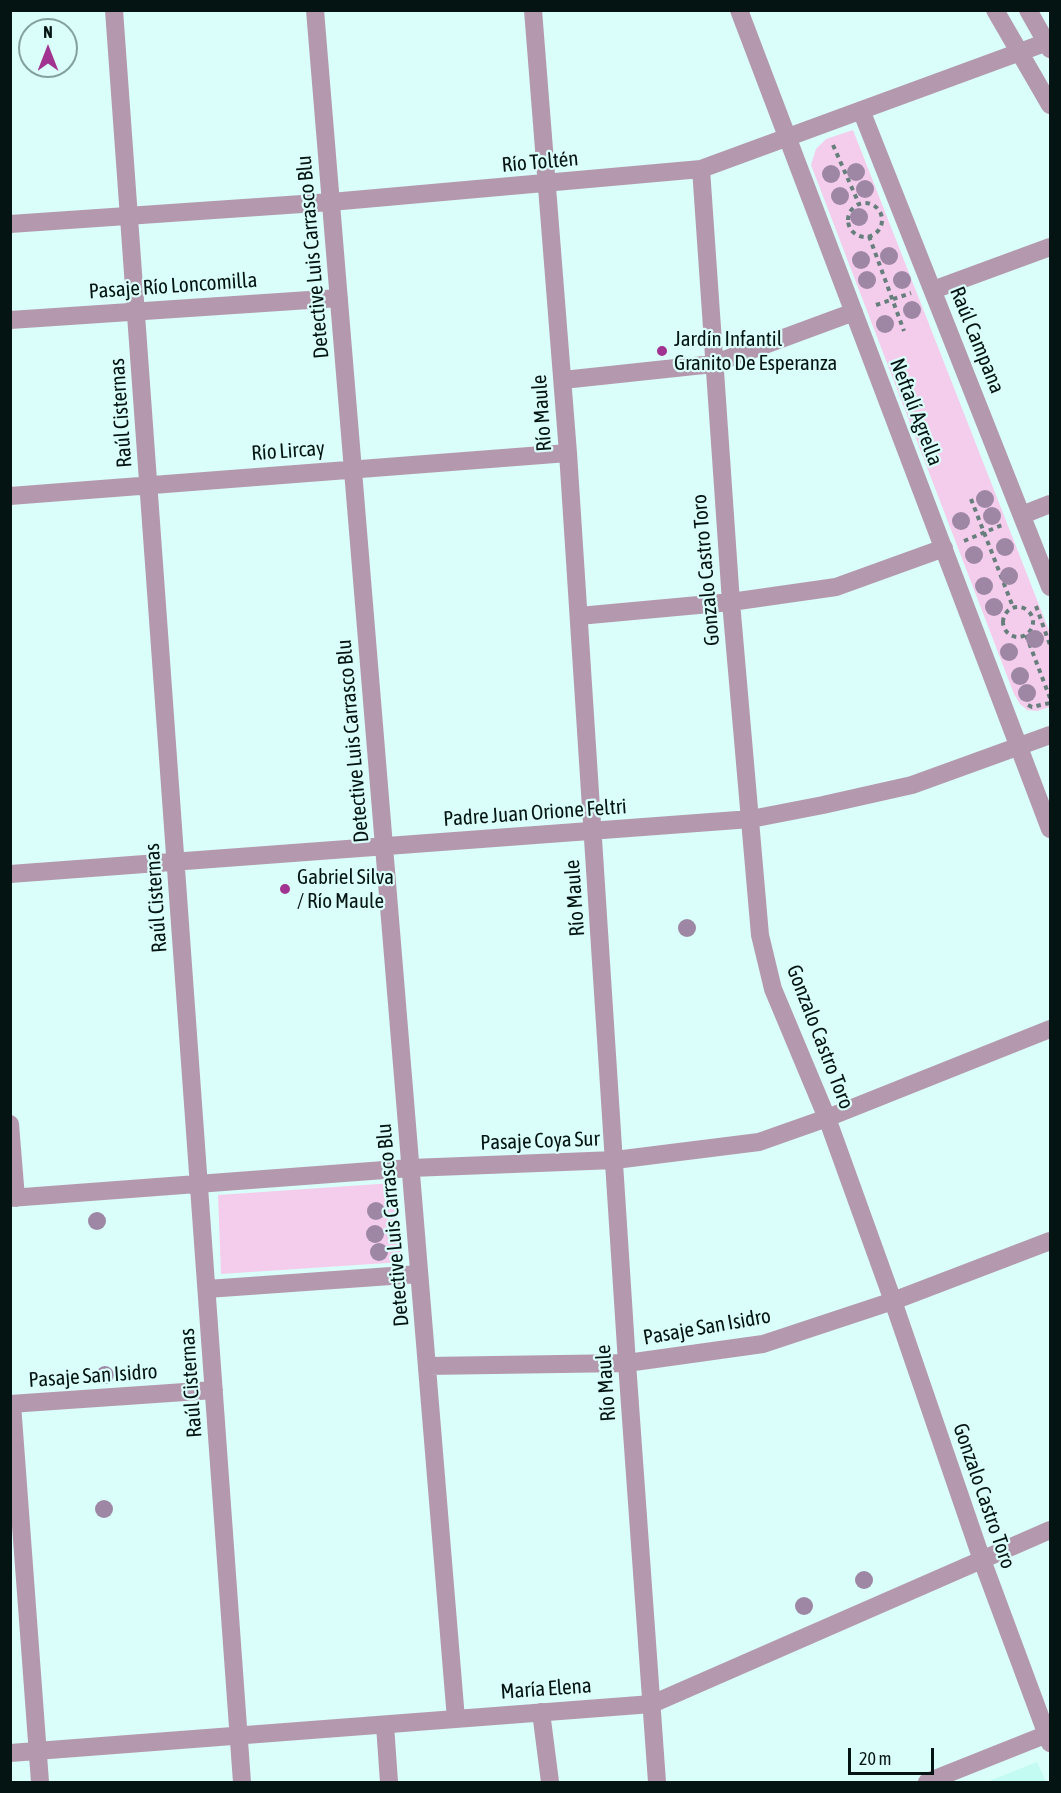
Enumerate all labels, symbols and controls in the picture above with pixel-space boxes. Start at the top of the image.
north arrow [18,18,78,78]
text: N [43,23,53,41]
street label: Río Toltén [501,146,579,178]
street label: Detective Luis Carrasco Blu [292,154,334,360]
street label: Pasaje Río Loncomilla [88,268,258,304]
street label: Raúl Campana [944,283,1010,397]
place label: Jardín Infantil Granito De Esperanza [674,326,837,376]
marker: Jardín Infantil Granito De Esperanza [655,344,669,358]
street label: Neftalí Agrella [884,355,948,469]
street label: Raúl Cisternas [105,358,137,468]
street label: Río Maule [527,374,557,452]
street label: Río Lircay [251,436,325,466]
street label: Gonzalo Castro Toro [687,493,725,647]
street label: Detective Luis Carrasco Blu [332,638,374,844]
street label: Padre Juan Orione Feltri [442,794,628,832]
street label: Raúl Cisternas [140,843,172,953]
street label: Río Maule [560,859,590,937]
place label: Gabriel Silva / Río Maule [297,864,394,914]
marker: Gabriel Silva / Río Maule [278,882,292,896]
street label: Gonzalo Castro Toro [781,961,859,1113]
street label: Detective Luis Carrasco Blu [372,1122,414,1328]
street label: Pasaje Coya Sur [480,1126,600,1156]
street label: Pasaje San Isidro [641,1303,773,1351]
street label: Raúl Cisternas [175,1328,207,1438]
street label: Río Maule [591,1344,621,1422]
street label: Pasaje San Isidro [28,1359,158,1393]
street label: Gonzalo Castro Toro [947,1420,1021,1572]
street label: María Elena [500,1673,592,1705]
scale bar [851,1736,936,1774]
text: 20 m [859,1748,891,1769]

